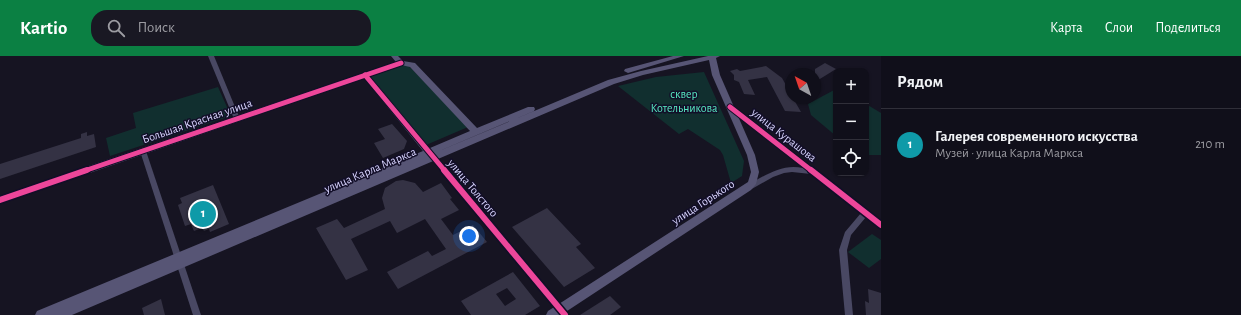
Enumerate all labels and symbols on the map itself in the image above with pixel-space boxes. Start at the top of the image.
north arrow [785,68,821,104]
park label: сквер Котельникова [650,88,718,114]
street label: Большая Красная улица [140,96,254,146]
street label: улица Курашова [748,105,819,165]
street label: улица Карла Маркса [321,145,419,196]
street label: улица Толстого [444,156,501,220]
street label: улица Горького [669,177,737,228]
pin: 1 [190,199,216,229]
your location [459,226,479,246]

